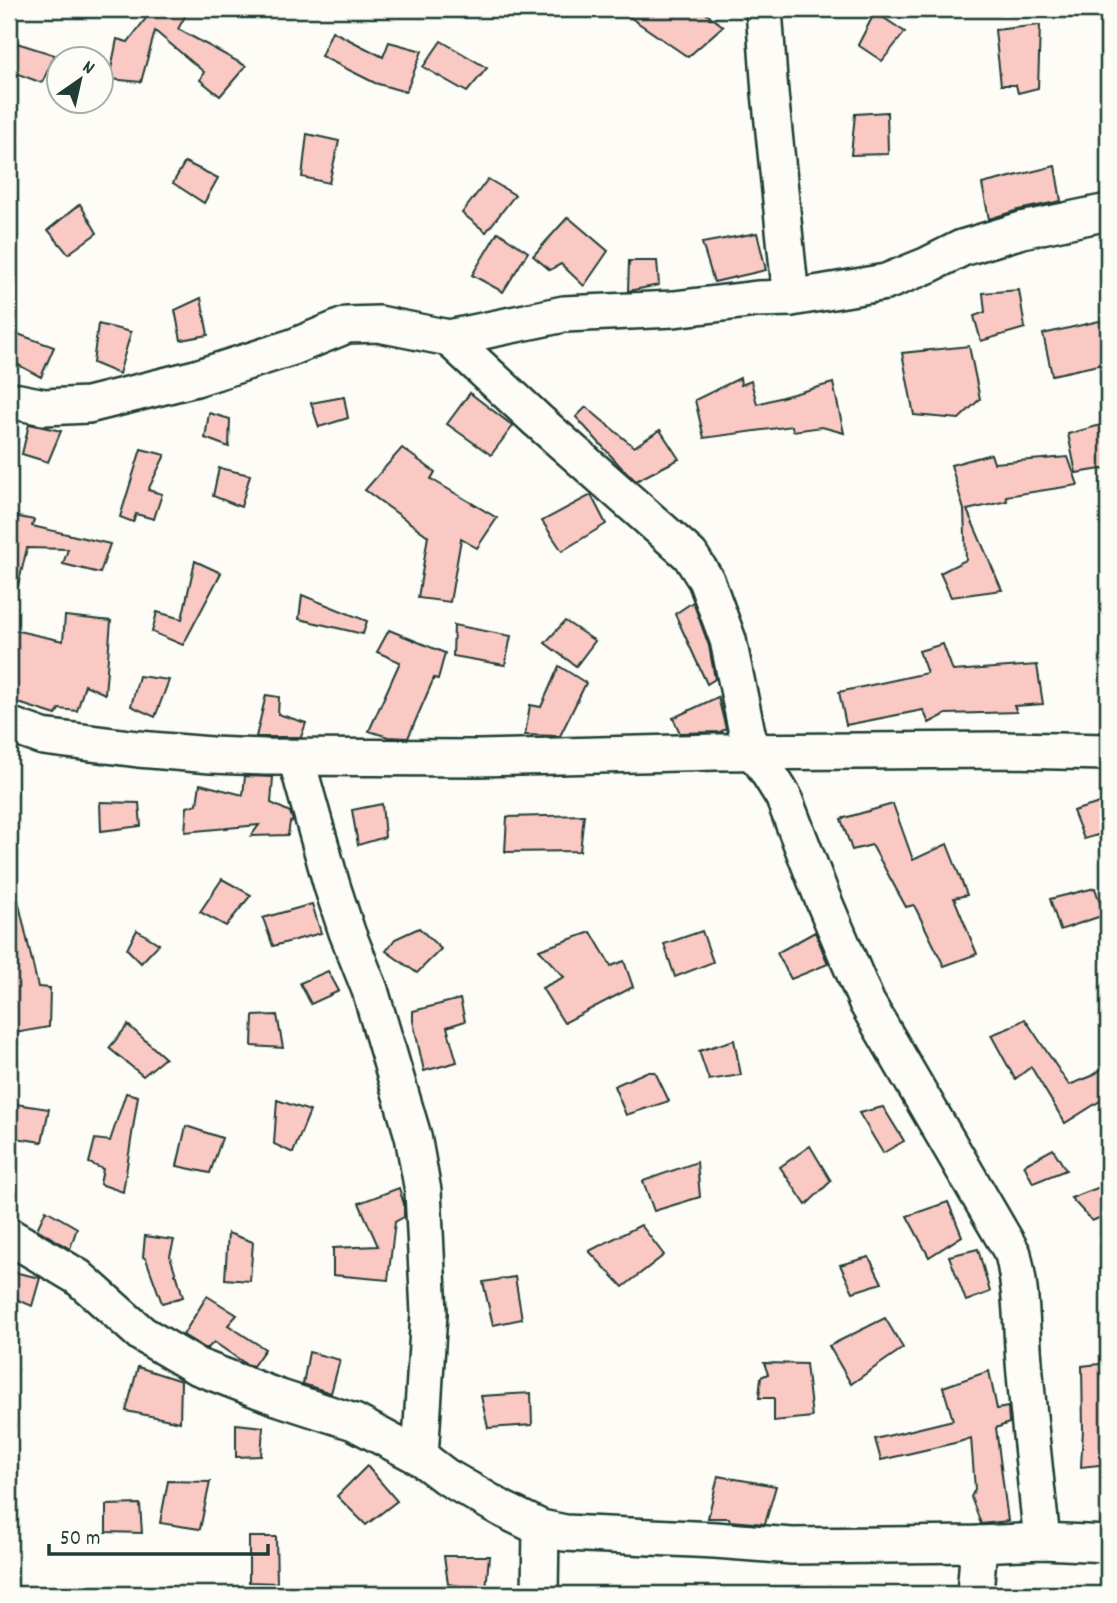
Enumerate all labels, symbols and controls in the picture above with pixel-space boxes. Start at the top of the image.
north arrow [46,46,116,116]
text: N [76,55,99,83]
scale bar [49,1512,268,1556]
text: 50 m [60,1525,100,1555]

